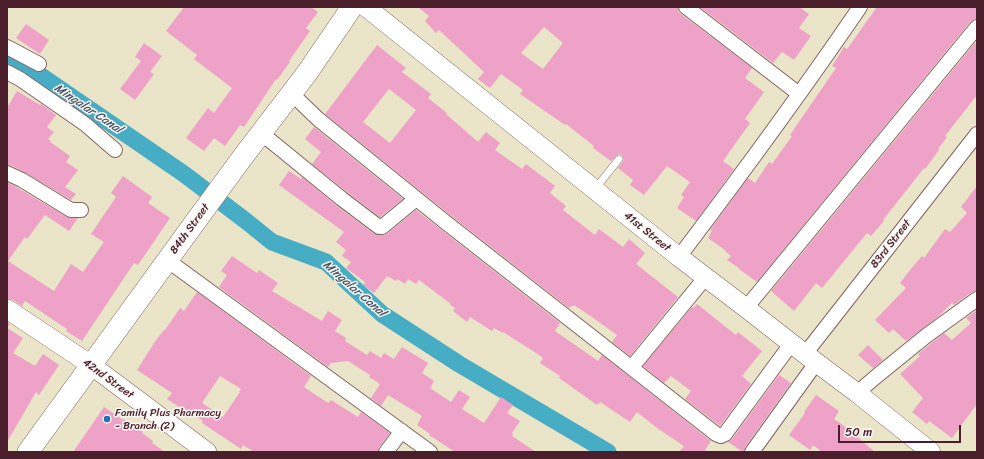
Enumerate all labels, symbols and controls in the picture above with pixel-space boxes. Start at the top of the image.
water label: Mingalar Canal [51,81,125,137]
street label: 84th Street [167,201,213,257]
street label: 41st Street [621,209,673,255]
street label: 83rd Street [868,217,914,271]
water label: Mingalar Canal [320,258,388,320]
street label: 42nd Street [80,356,136,402]
place label: Family Plus Pharmacy - Branch (2) [115,406,221,432]
marker: Family Plus Pharmacy - Branch (2) [102,414,112,424]
scale bar [840,417,963,443]
text: 50 m [845,421,872,443]

